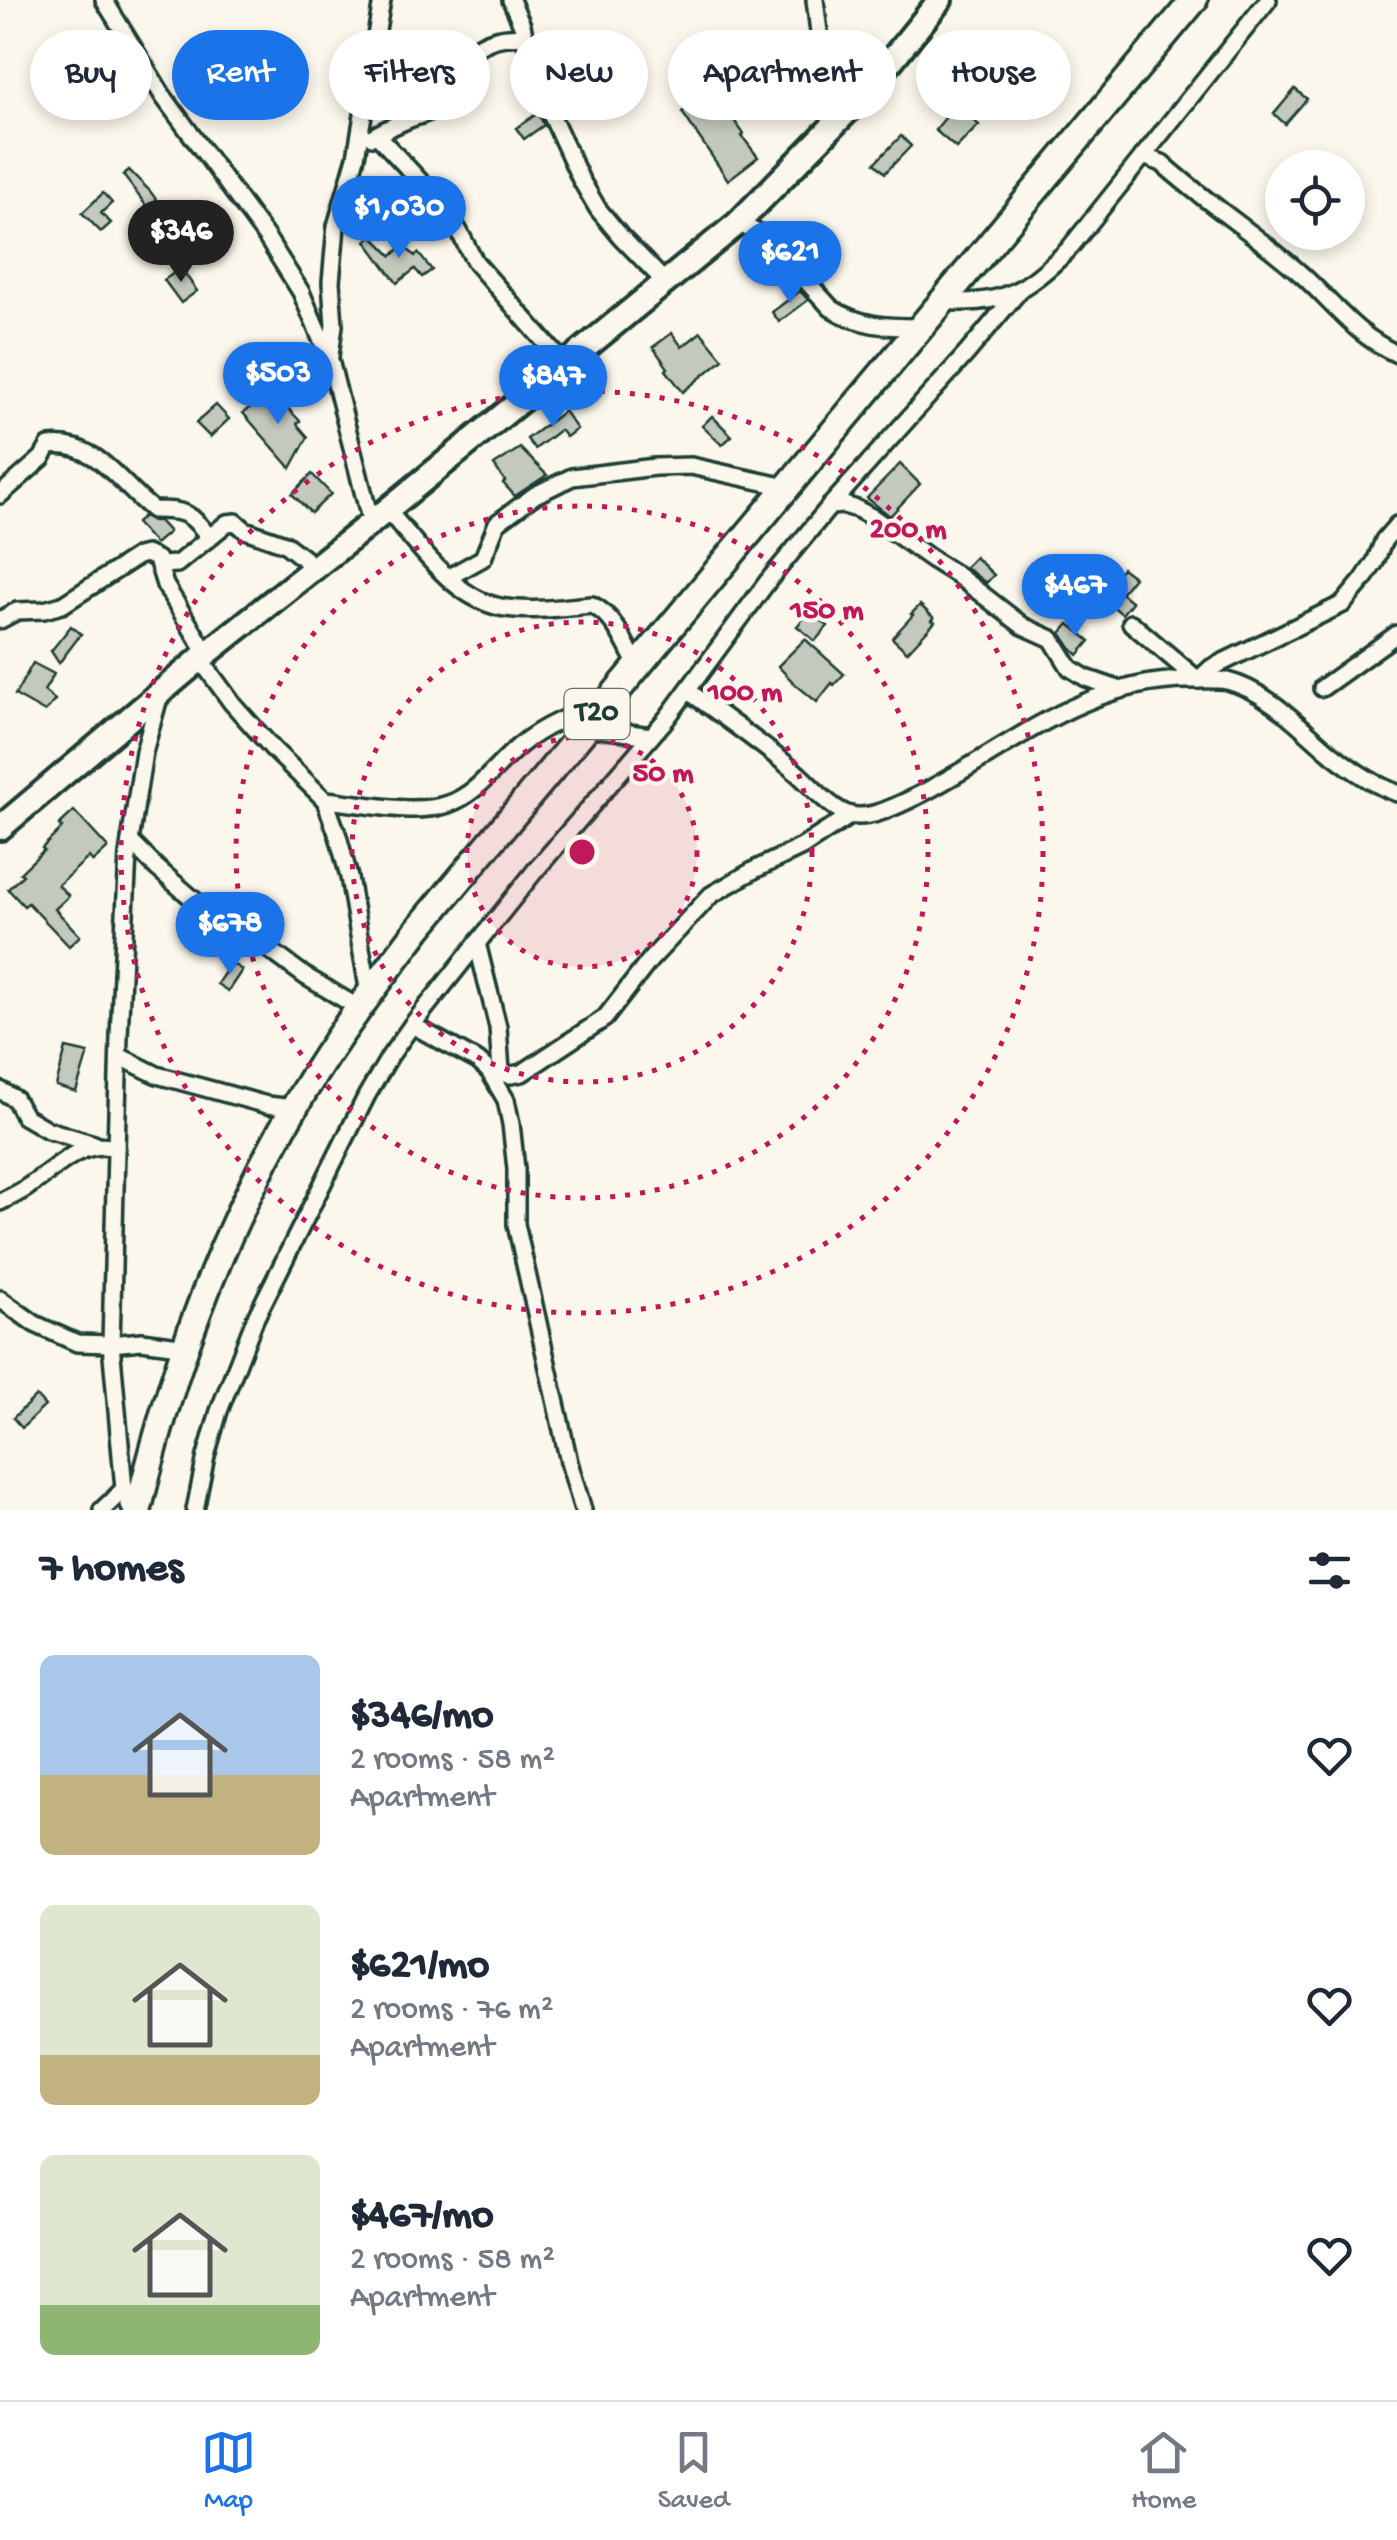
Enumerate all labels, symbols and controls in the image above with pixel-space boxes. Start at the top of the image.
chip: Buy [30,30,152,120]
chip: Rent [172,30,309,120]
chip: Filters [329,30,490,120]
chip: New [510,30,648,120]
chip: Apartment [668,30,896,120]
chip: House [916,30,1071,120]
map controls [1265,150,1365,250]
button: locate [1265,150,1365,250]
pin: $1,030 [318,176,480,261]
text: $1,030 [354,189,444,227]
pin: $346 [122,200,240,285]
text: $346 [150,213,212,251]
pin: $621 [731,221,849,306]
text: $621 [760,234,820,272]
pin: $503 [219,342,337,427]
pin: $847 [494,345,612,430]
text: $503 [245,355,311,393]
text: $847 [521,358,585,396]
text: 200 m [869,514,947,549]
pin: $467 [1016,554,1134,639]
text: $467 [1044,567,1106,605]
text: 150 m [789,595,864,630]
text: 100 m [707,677,783,712]
road number: T20 [564,689,630,739]
text: 50 m [632,758,694,793]
centre of rings [564,834,600,870]
pin: $678 [171,892,289,977]
text: $678 [198,905,262,943]
icon: filters [1302,1543,1357,1598]
text: 7 homes [40,1546,183,1595]
text: $346/mo [350,1693,494,1742]
icon: home [120,1695,240,1815]
icon: heart [1302,1728,1357,1783]
text: 2 rooms · 58 m² [350,1742,555,1780]
text: Apartment [350,1780,494,1818]
text: $621/mo [350,1943,489,1992]
icon: home [120,1945,240,2065]
icon: heart [1302,1978,1357,2033]
text: 2 rooms · 76 m² [350,1992,553,2030]
text: Apartment [350,2030,494,2068]
text: $467/mo [350,2193,494,2242]
icon: home [120,2195,240,2315]
icon: heart [1302,2228,1357,2283]
text: 2 rooms · 58 m² [350,2242,555,2280]
text: Apartment [350,2280,494,2318]
tab: Map [201,2425,256,2518]
tab: Saved [658,2425,729,2518]
tab: Home [1131,2425,1196,2518]

